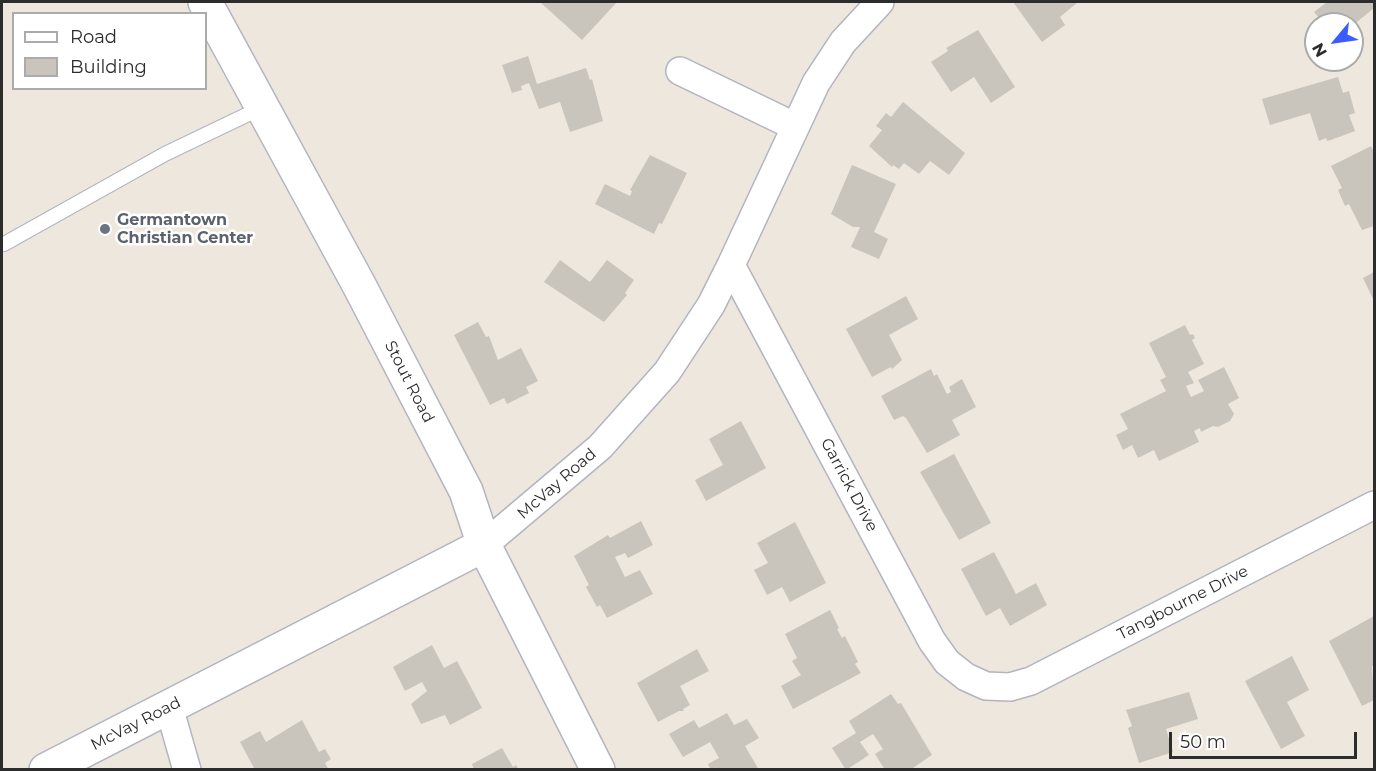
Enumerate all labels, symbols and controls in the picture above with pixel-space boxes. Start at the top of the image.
legend [12,12,207,90]
north arrow [1304,12,1364,72]
text: Road [70,26,117,48]
text: N [1308,40,1331,60]
text: Building [70,56,147,78]
place label: Germantown Christian Center [117,210,253,248]
marker: Germantown Christian Center [98,222,112,236]
street label: Stout Road [380,338,438,426]
street label: Garrick Drive [816,435,882,535]
street label: McVay Road [514,445,600,523]
street label: Tangbourne Drive [1114,562,1252,644]
street label: McVay Road [88,693,184,755]
scale bar [1172,720,1360,758]
text: 50 m [1180,731,1226,753]

